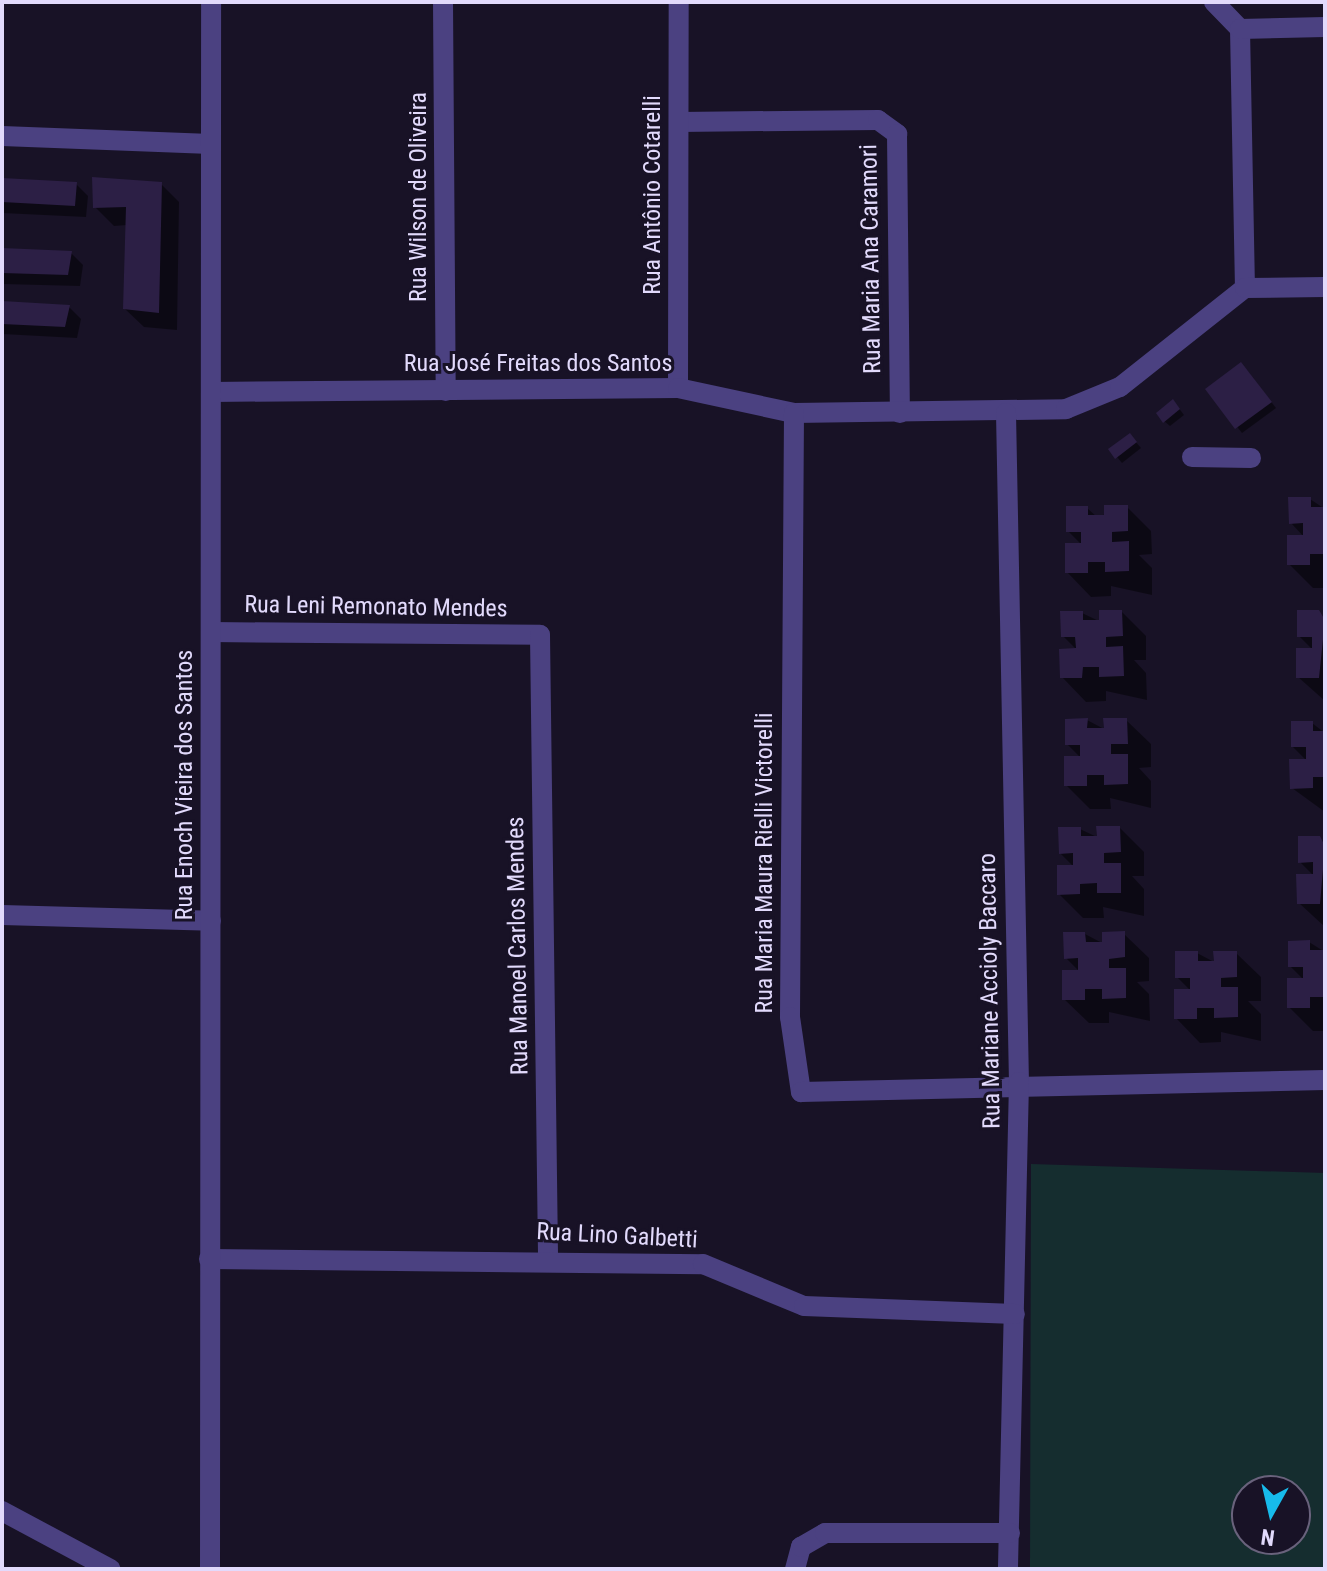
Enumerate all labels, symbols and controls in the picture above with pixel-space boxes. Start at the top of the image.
street label: Rua Wilson de Oliveira [405,92,433,302]
street label: Rua Antônio Cotarelli [639,95,667,295]
street label: Rua Maria Ana Caramori [855,144,887,374]
street label: Rua José Freitas dos Santos [404,350,672,378]
street label: Rua Leni Remonato Mendes [244,590,508,624]
street label: Rua Enoch Vieira dos Santos [171,650,199,920]
street label: Rua Maria Maura Rielli Victorelli [751,712,779,1014]
street label: Rua Manoel Carlos Mendes [501,817,535,1075]
street label: Rua Mariane Accioly Baccaro [973,853,1007,1129]
street label: Rua Lino Galbetti [536,1217,698,1255]
north arrow [1231,1475,1311,1555]
text: N [1259,1524,1276,1551]

